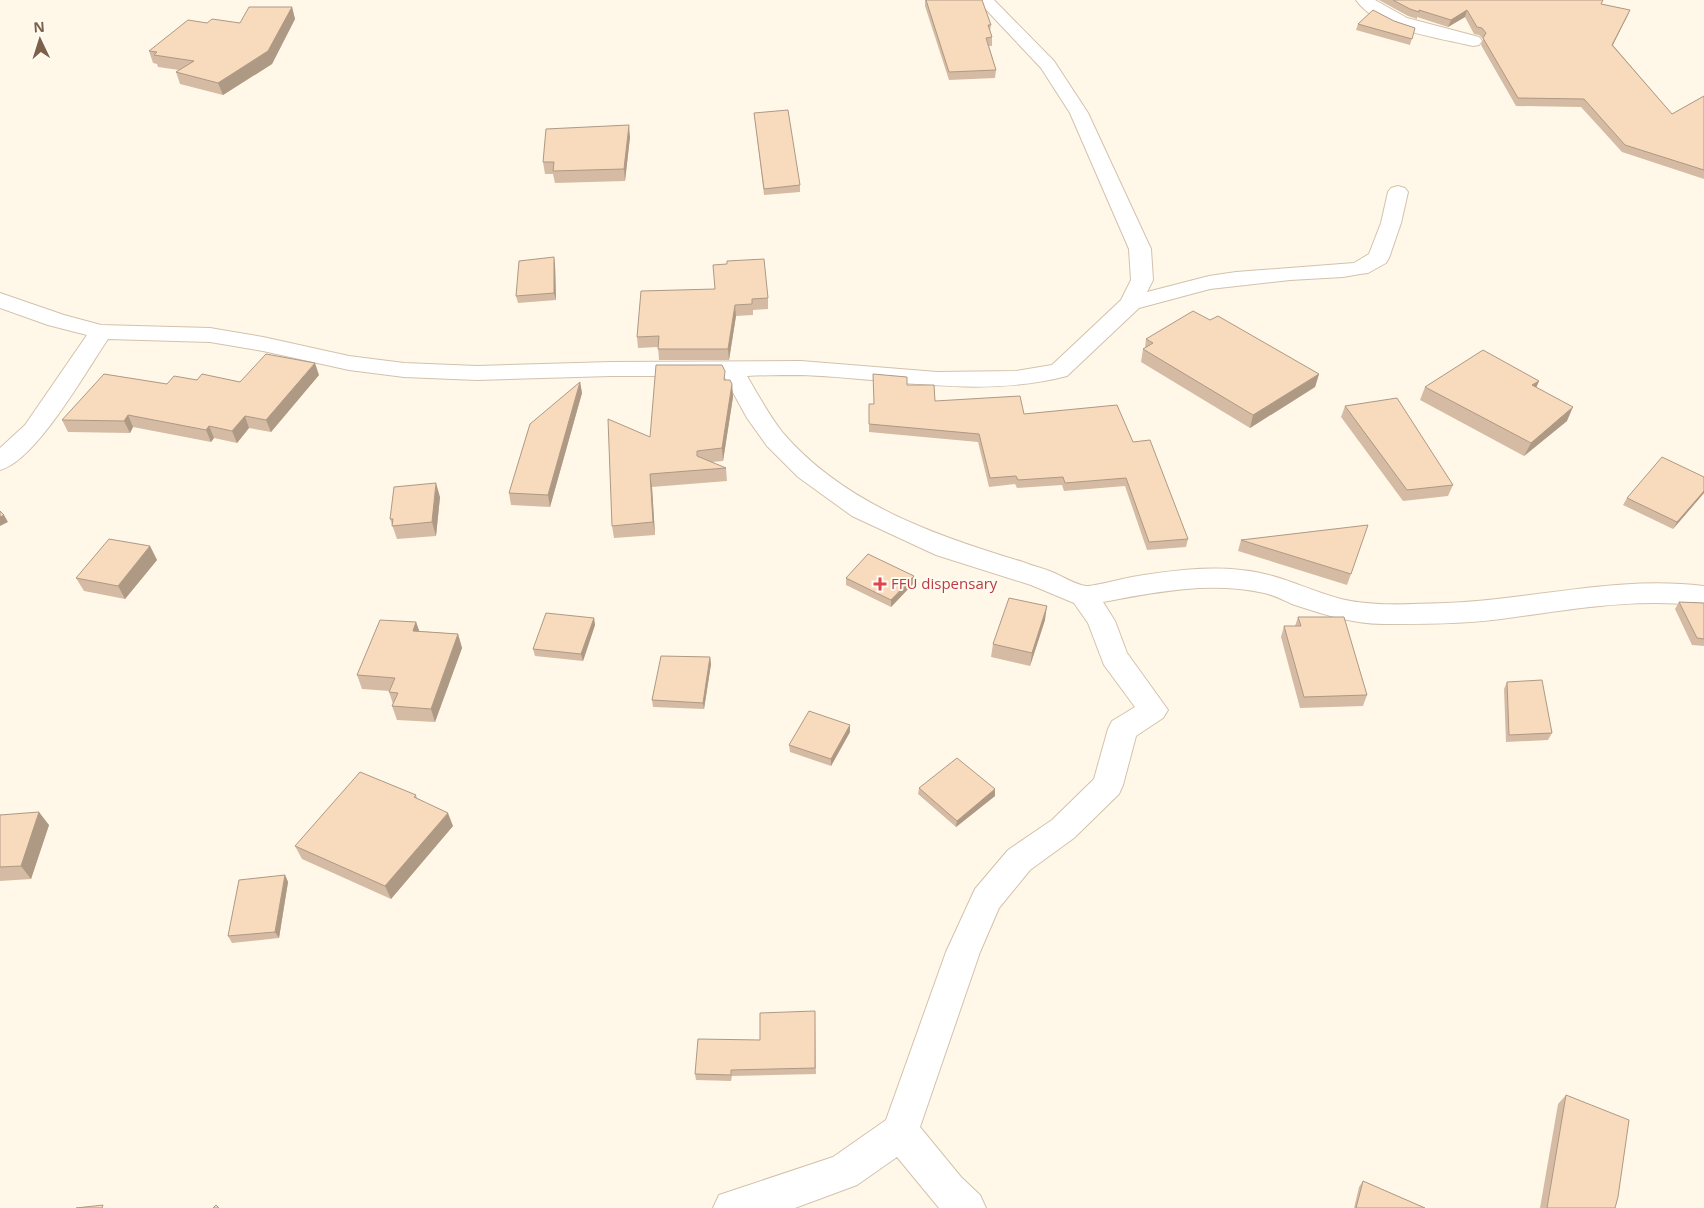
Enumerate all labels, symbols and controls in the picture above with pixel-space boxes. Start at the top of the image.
north arrow [15,15,65,65]
text: N [33,17,45,36]
place label: FFU dispensary [891,573,998,593]
marker: FFU dispensary [873,577,887,591]

